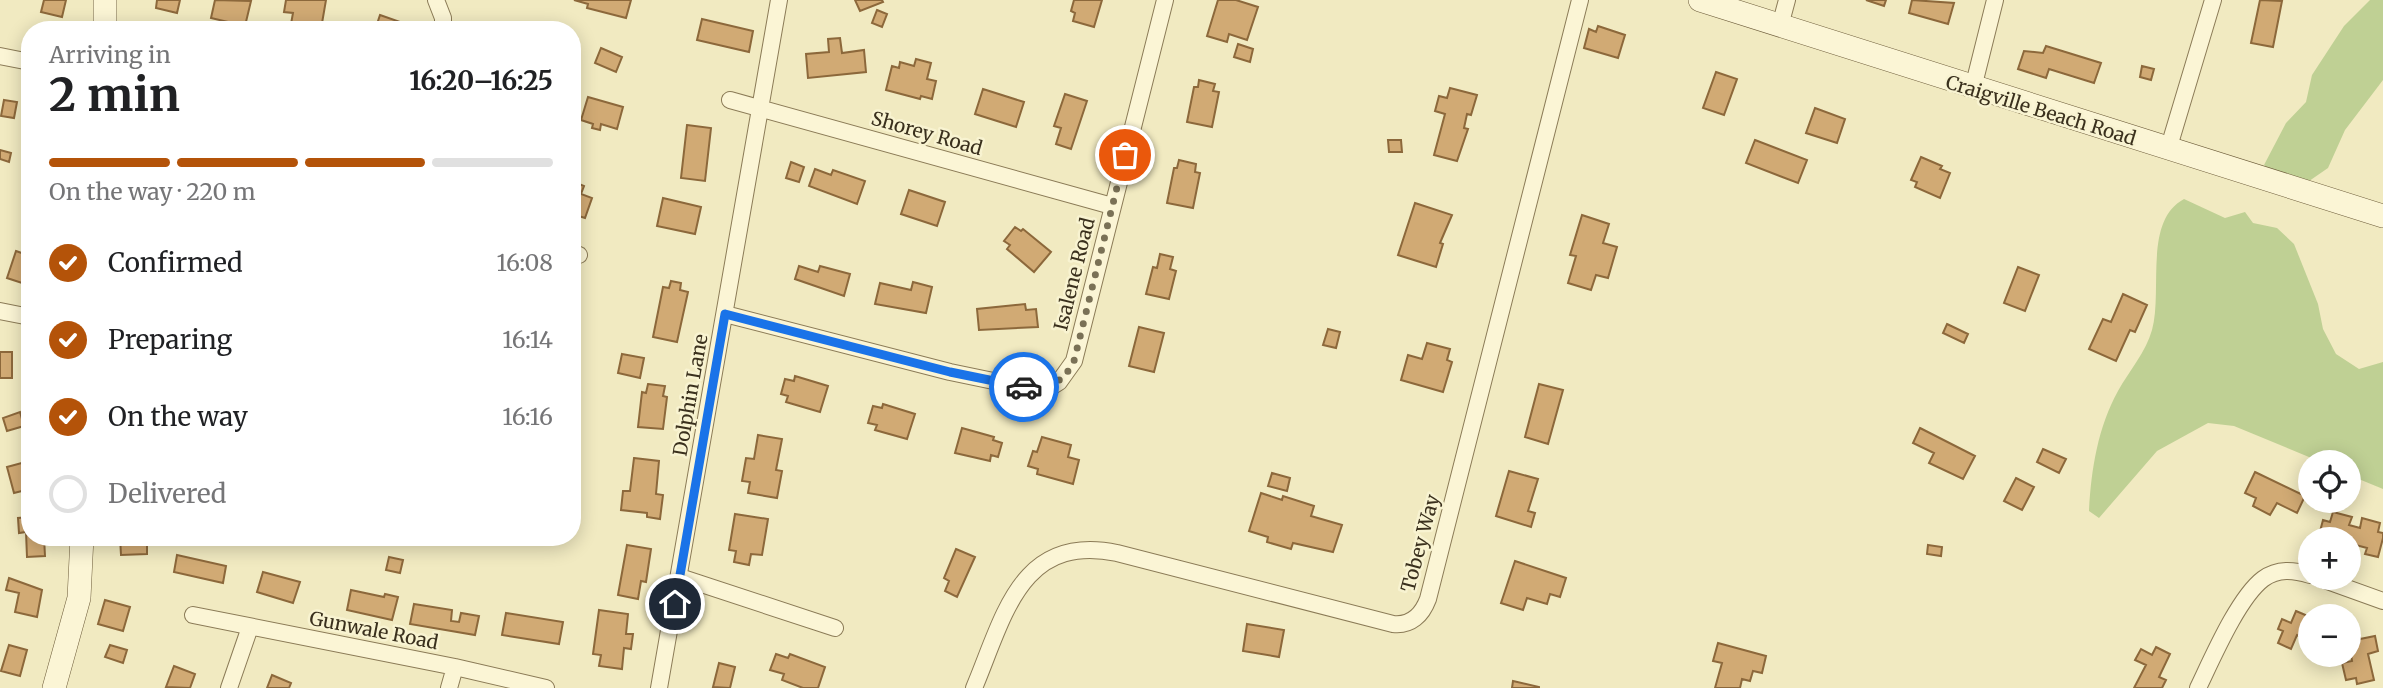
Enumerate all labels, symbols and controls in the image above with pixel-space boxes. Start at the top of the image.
text: Arriving in [49,40,171,69]
text: 16:20–16:25 [409,64,553,97]
text: 2 min [49,66,180,124]
street label: Craigville Beach Road [1943,70,2139,150]
street label: Shorey Road [869,106,985,160]
pin [1095,125,1155,185]
icon: bag [1106,136,1144,174]
text: On the way · 220 m [49,177,256,206]
street label: Isalene Road [1048,215,1100,333]
icon: check [49,244,87,282]
text: Confirmed [108,246,243,279]
text: 16:08 [497,248,553,277]
icon: check [49,321,87,359]
text: Preparing [108,323,232,356]
text: 16:14 [502,325,553,354]
street label: Dolphin Lane [667,332,713,458]
courier [989,352,1059,422]
icon: car [1005,368,1043,406]
icon: check [49,398,87,436]
text: On the way [108,400,248,433]
text: 16:16 [502,402,553,431]
map controls [2298,450,2361,667]
button: locate [2298,450,2361,513]
text: Delivered [108,477,227,510]
street label: Tobey Way [1395,492,1445,594]
button: + [2298,527,2361,590]
pin [645,574,705,634]
icon: home [656,585,694,623]
button: − [2298,604,2361,667]
street label: Gunwale Road [308,606,440,654]

